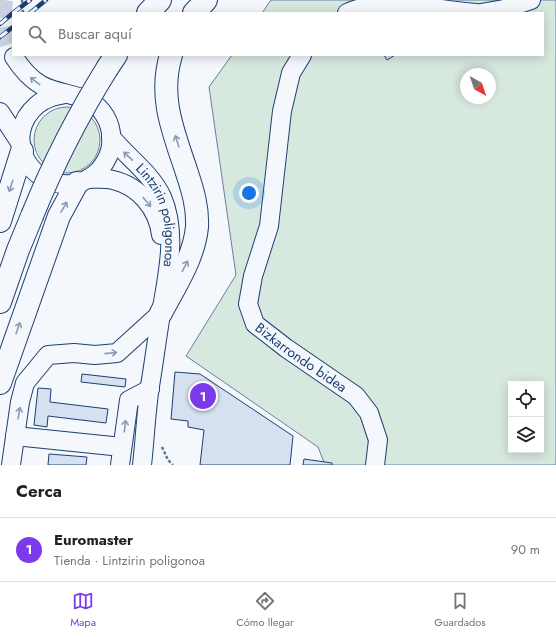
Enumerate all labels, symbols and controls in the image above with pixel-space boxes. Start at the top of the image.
search box [12,12,544,56]
icon: search [26,23,48,45]
text: Buscar aquí [58,23,132,45]
north arrow [460,68,496,104]
one-way arrow [30,76,41,85]
one-way arrow [173,135,180,148]
one-way arrow [123,151,133,161]
street label: Lintzirin poligonoa [131,159,180,268]
one-way arrow [7,179,14,192]
your location [239,183,259,203]
one-way arrow [143,197,152,208]
one-way arrow [60,201,68,213]
one-way arrow [182,261,189,273]
street label: Bizkarrondo bidea [251,318,351,397]
one-way arrow [15,323,23,335]
one-way arrow [104,350,117,357]
pin: 1 [190,381,216,411]
map controls [508,381,544,453]
button: locate [508,381,544,417]
one-way arrow [15,406,23,419]
button: layers [508,417,544,453]
one-way arrow [121,420,129,433]
text: Cerca [16,479,62,503]
text: Euromaster [54,529,133,551]
text: 1 [26,540,32,559]
text: 90 m [511,540,540,559]
text: Tienda · Lintzirin poligonoa [54,551,205,570]
tab: Mapa [70,590,96,630]
tab: Cómo llegar [236,590,294,630]
tab: Guardados [434,590,486,630]

